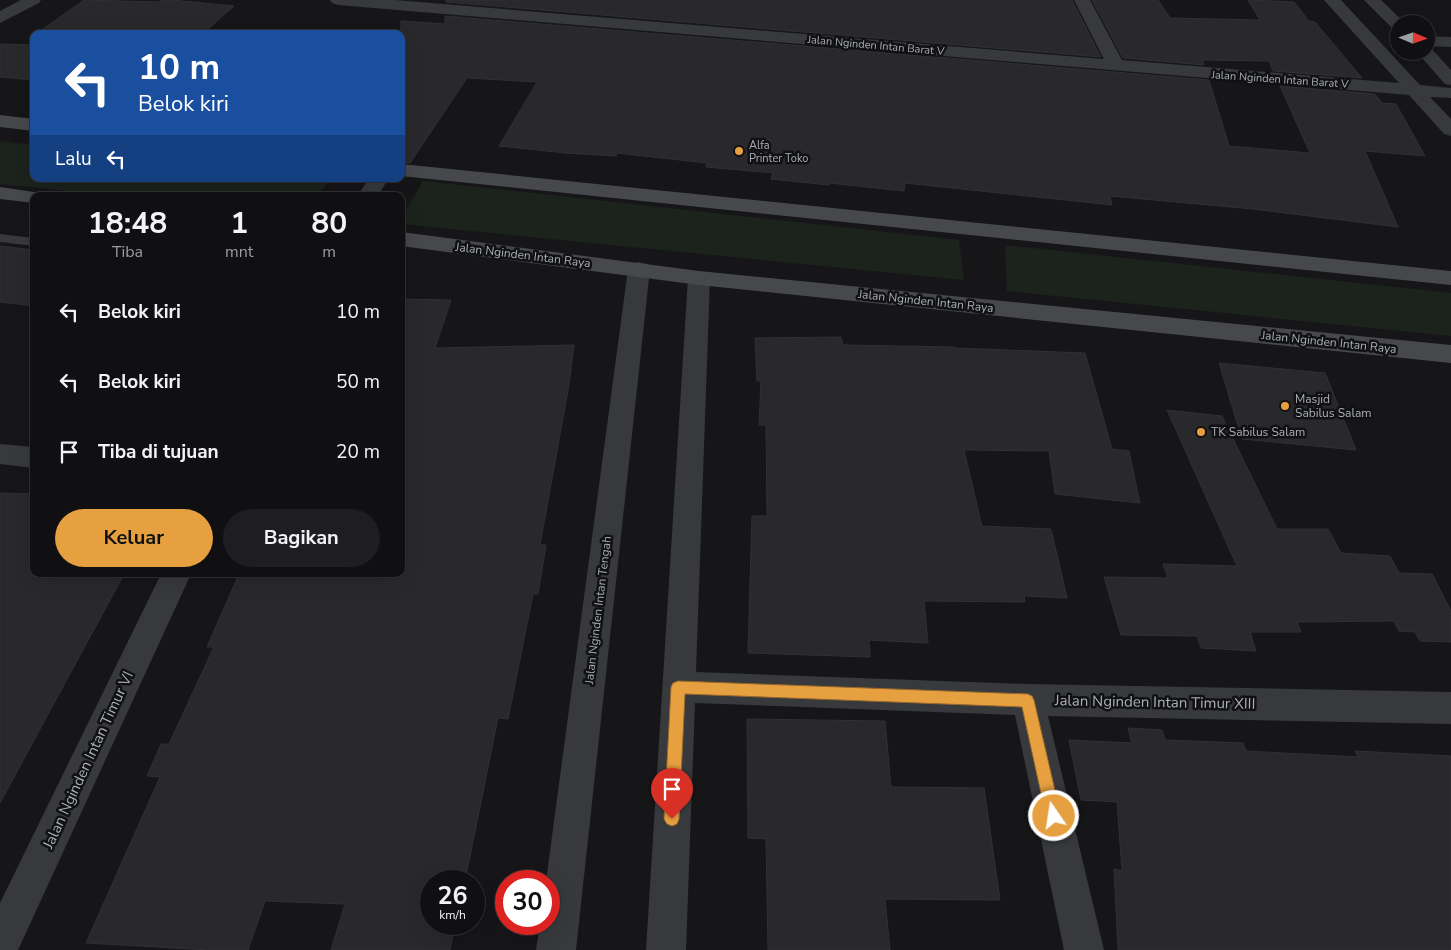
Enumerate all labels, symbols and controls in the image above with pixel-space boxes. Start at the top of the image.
north arrow [1390,15,1435,60]
map controls [1390,15,1435,60]
street label: Jalan Nginden Intan Barat V [806,32,945,59]
text: 10 m [138,44,220,91]
icon: left [55,50,120,115]
street label: Jalan Nginden Intan Barat V [1210,67,1349,92]
text: Belok kiri [138,89,229,119]
place label: Alfa Printer Toko [749,138,808,166]
icon: left [102,145,130,173]
marker: Alfa Printer Toko [733,145,745,157]
text: Lalu [55,146,92,172]
text: 18:48 [88,203,167,244]
text: 1 [230,203,248,244]
text: 80 [311,203,347,244]
street label: Jalan Nginden Intan Raya [454,239,591,271]
text: Tiba [112,241,143,263]
text: mnt [225,241,253,263]
text: m [322,241,336,263]
street label: Jalan Nginden Intan Raya [857,286,994,316]
icon: left [55,298,83,326]
text: Belok kiri [98,299,181,325]
text: 10 m [336,299,380,325]
street label: Jalan Nginden Intan Raya [1260,327,1397,357]
icon: left [55,368,83,396]
text: Belok kiri [98,369,181,395]
text: 50 m [336,369,380,395]
place label: Masjid Sabilus Salam [1295,391,1372,421]
marker: Masjid Sabilus Salam [1279,400,1291,412]
place label: TK Sabilus Salam [1211,424,1305,440]
marker: TK Sabilus Salam [1195,426,1207,438]
icon: arrive [55,438,83,466]
text: Tiba di tujuan [98,439,219,465]
text: 20 m [336,439,380,465]
button: Keluar [55,509,213,567]
button: Bagikan [223,509,380,567]
street label: Jalan Nginden Intan Tengah [581,535,615,686]
street label: Jalan Nginden Intan Timur VI [38,668,138,853]
street label: Jalan Nginden Intan Timur XIII [1053,690,1256,714]
pin [651,768,693,819]
icon: arrive [658,775,686,803]
position arrow [1027,789,1079,841]
speed limit sign: 30 [495,870,560,935]
text: 26 [437,879,468,913]
text: km/h [439,907,466,923]

